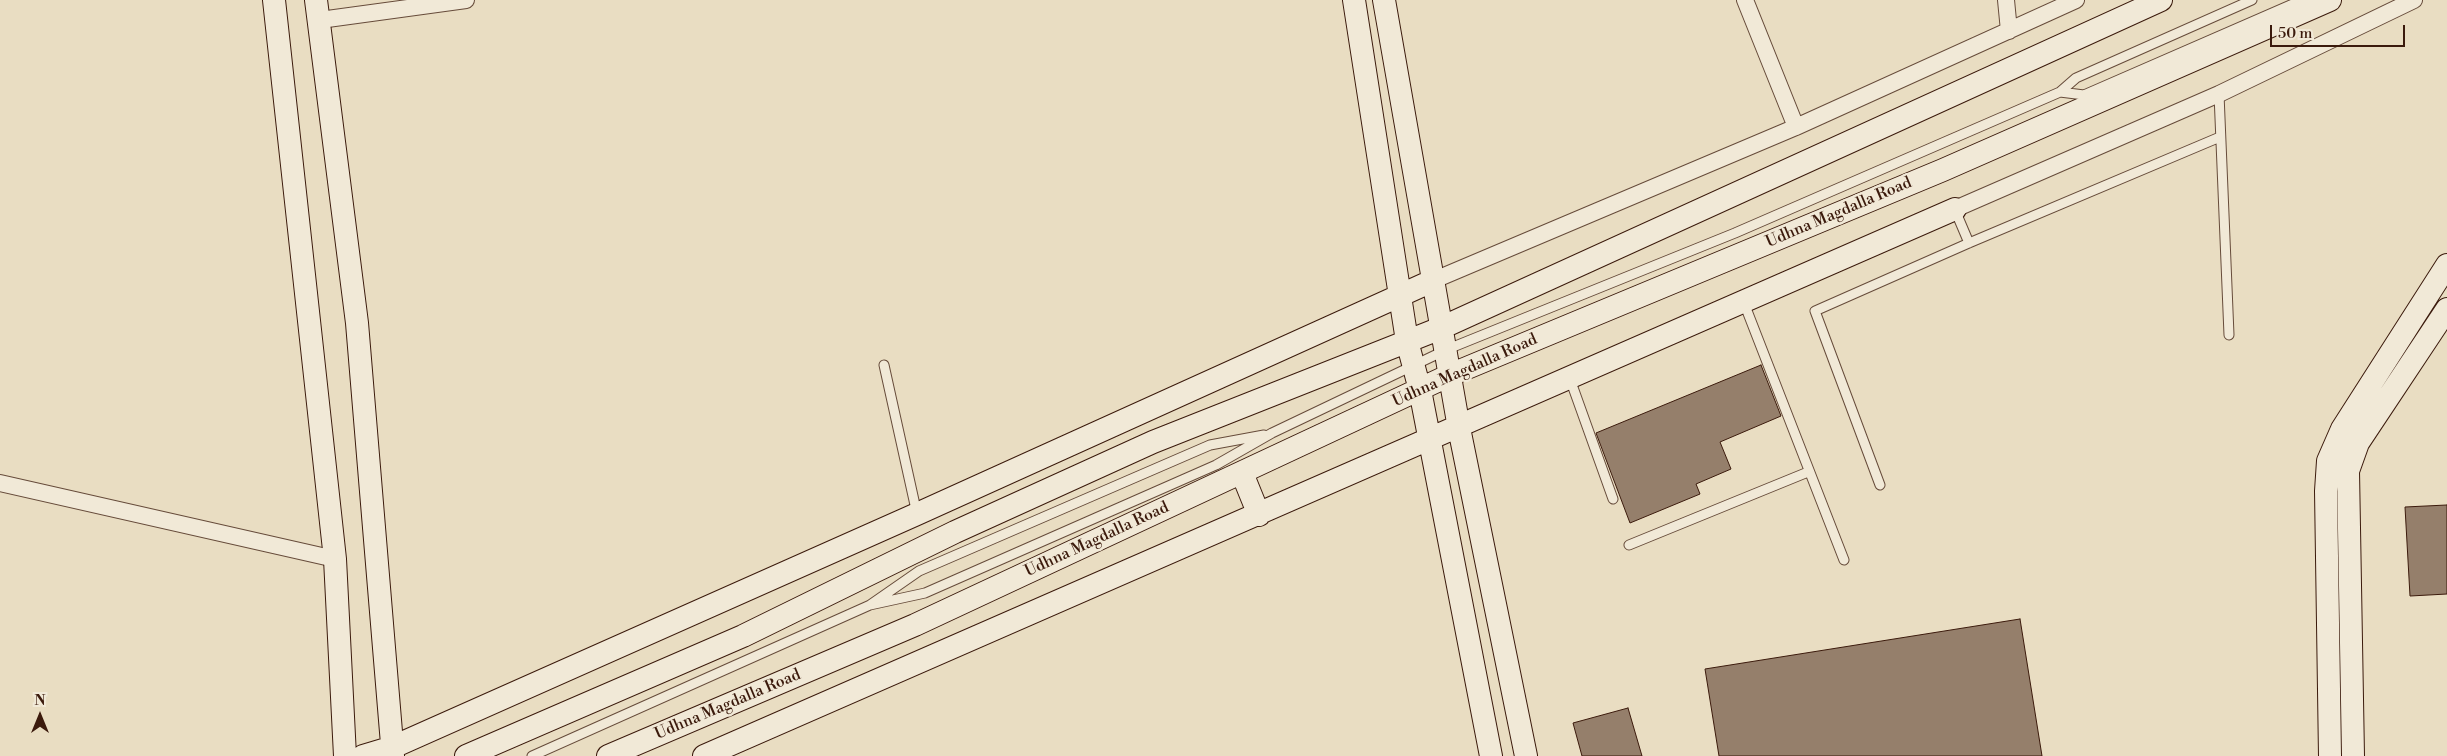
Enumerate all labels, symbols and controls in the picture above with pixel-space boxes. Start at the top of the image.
scale bar [2272,15,2407,47]
text: 50 m [2278,24,2312,43]
street label: Udhna Magdalla Road [1763,174,1915,252]
street label: Udhna Magdalla Road [1389,330,1541,412]
street label: Udhna Magdalla Road [1022,498,1172,582]
street label: Udhna Magdalla Road [652,666,804,744]
north arrow [15,691,65,741]
text: N [34,692,46,710]

